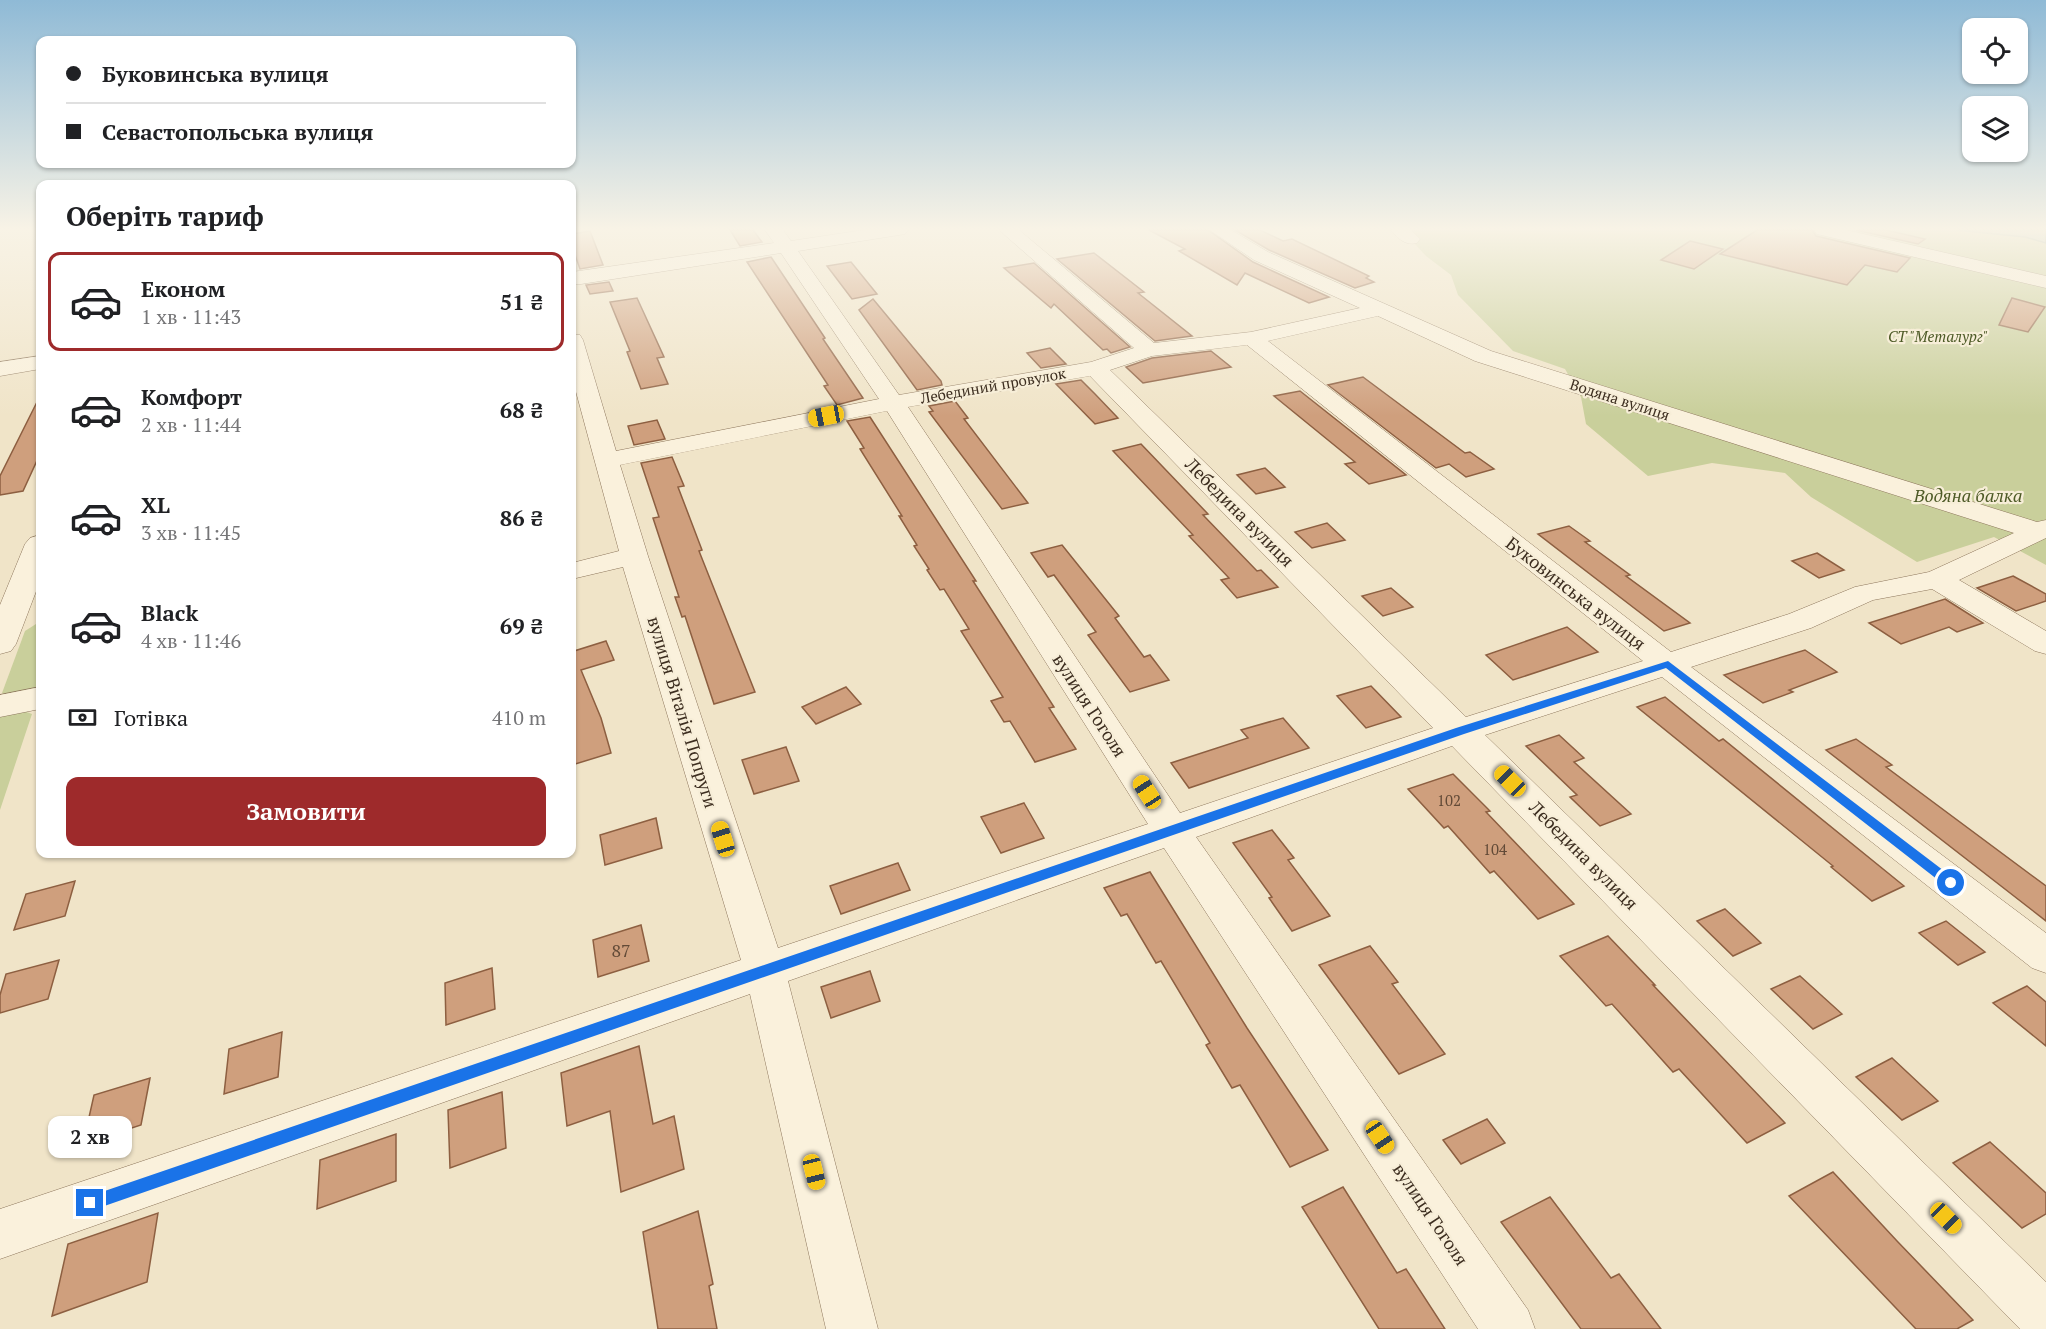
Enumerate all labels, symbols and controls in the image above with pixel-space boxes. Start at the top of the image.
map controls [1962,18,2028,162]
button: locate [1962,18,2028,84]
text: Буковинська вулиця [102,59,329,88]
button: layers [1962,96,2028,162]
text: Севастопольська вулиця [102,117,373,146]
text: Оберіть тариф [66,198,264,234]
text: Економ [141,274,225,303]
icon: car [69,275,123,329]
text: 51 ₴ [500,287,543,316]
text: 1 хв · 11:43 [141,303,241,330]
park label: СТ "Металург" [1888,326,1988,346]
street label: Лебединий провулок [918,362,1068,408]
street label: Водяна вулиця [1568,373,1672,425]
text: Комфорт [141,382,242,411]
icon: car [69,383,123,437]
text: 68 ₴ [500,395,543,424]
car [807,404,845,428]
text: 2 хв · 11:44 [141,411,241,438]
street label: Лебедина вулиця [1180,452,1300,572]
park label: Водяна балка [1913,483,2022,507]
text: XL [141,490,170,519]
icon: car [69,491,123,545]
text: 86 ₴ [500,503,543,532]
text: 3 хв · 11:45 [141,519,241,546]
street label: Буковинська вулиця [1501,531,1651,655]
text: Black [141,598,198,627]
icon: car [69,599,123,653]
text: 69 ₴ [500,611,543,640]
street label: вулиця Віталія Попруги [642,613,724,811]
text: 4 хв · 11:46 [141,627,241,654]
street label: вулиця Гоголя [1048,649,1132,761]
icon: cash [66,701,99,734]
text: Готівка [114,703,188,732]
text: 410 m [492,704,546,731]
car [1491,762,1529,800]
car [1130,772,1164,812]
button: Замовити [66,777,546,846]
house number: 102 [1437,790,1461,810]
street label: Лебедина вулиця [1524,795,1644,915]
car [709,819,737,859]
house number: 104 [1483,839,1507,859]
route start [1937,869,1964,896]
house number: 87 [611,938,631,962]
callout: 2 хв [48,1116,132,1158]
car [1362,1117,1398,1157]
text: 2 хв [70,1123,110,1150]
car [801,1152,827,1192]
street label: вулиця Гоголя [1388,1158,1474,1270]
route end [76,1189,103,1216]
car [1927,1199,1965,1237]

